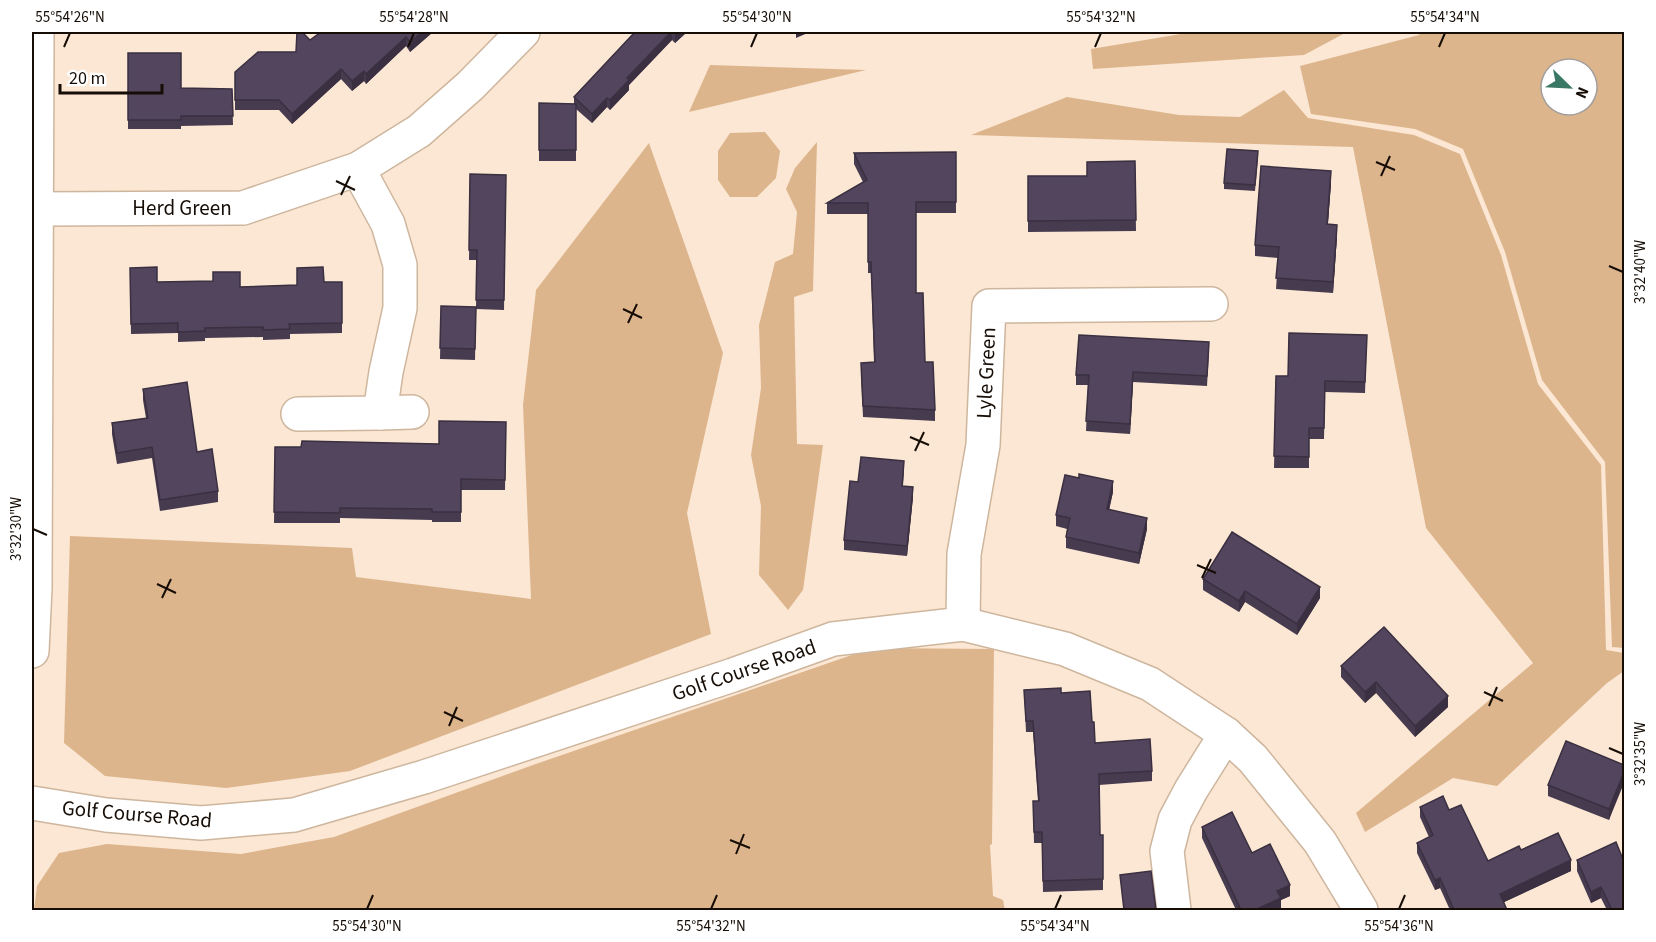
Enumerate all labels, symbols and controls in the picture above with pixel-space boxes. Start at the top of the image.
text: 55°54'26"N [35,7,105,28]
text: 55°54'28"N [379,7,449,28]
text: 55°54'30"N [722,7,792,28]
text: 55°54'32"N [1066,7,1136,28]
text: 55°54'34"N [1410,7,1480,28]
scale bar [60,57,162,95]
north arrow [1539,57,1599,117]
text: 20 m [69,66,105,91]
text: N [1570,83,1594,102]
street label: Herd Green [132,193,232,223]
text: 3°32'40"W [1630,240,1651,304]
street label: Lyle Green [969,326,1003,420]
text: 3°32'30"W [6,497,27,561]
street label: Golf Course Road [668,631,820,709]
text: 3°32'35"W [1630,722,1651,786]
street label: Golf Course Road [61,792,213,836]
text: 55°54'30"N [332,916,402,937]
text: 55°54'32"N [676,916,746,937]
text: 55°54'34"N [1020,916,1090,937]
text: 55°54'36"N [1364,916,1434,937]

